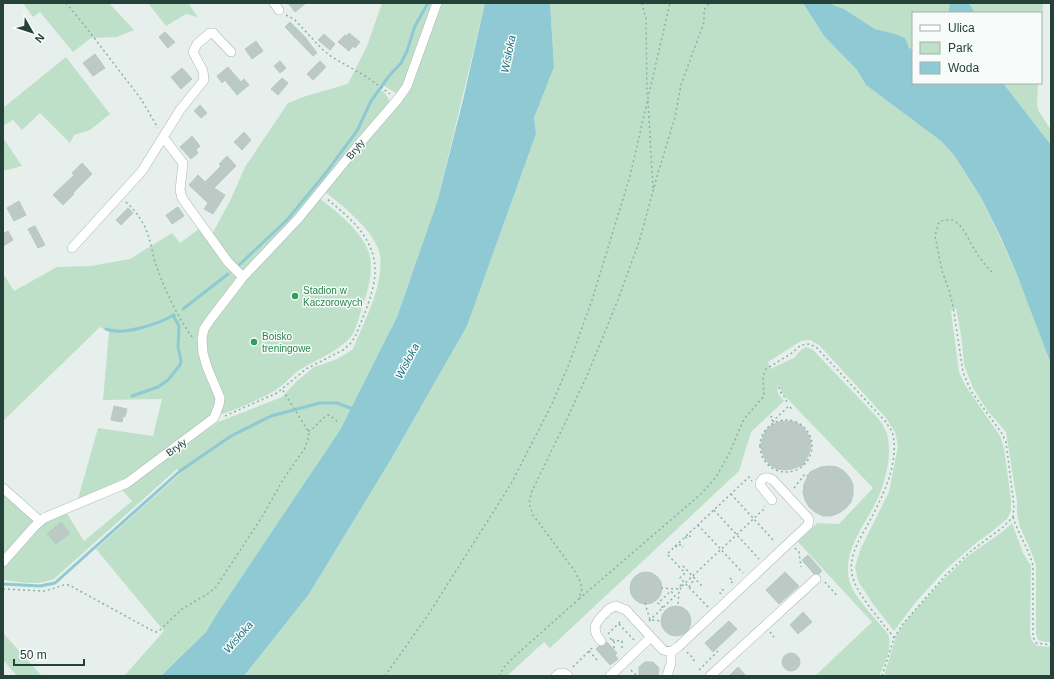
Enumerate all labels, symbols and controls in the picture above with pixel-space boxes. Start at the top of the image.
north arrow [12,12,52,52]
legend [912,12,1042,84]
text: Ulica [948,21,975,35]
text: N [33,31,47,45]
water label: Wisłoka [498,34,518,74]
text: Park [948,41,974,55]
text: Woda [948,61,979,75]
street label: Bryły [344,137,367,161]
place label: Stadion w Kaczorowych [303,285,362,308]
marker: Stadion w Kaczorowych [290,291,300,301]
place label: Boisko treningowe [262,331,311,354]
marker: Boisko treningowe [249,337,259,347]
water label: Wisłoka [393,341,421,381]
street label: Bryły [164,436,189,458]
water label: Wisłoka [221,619,255,655]
scale bar [14,641,84,667]
text: 50 m [20,648,47,662]

